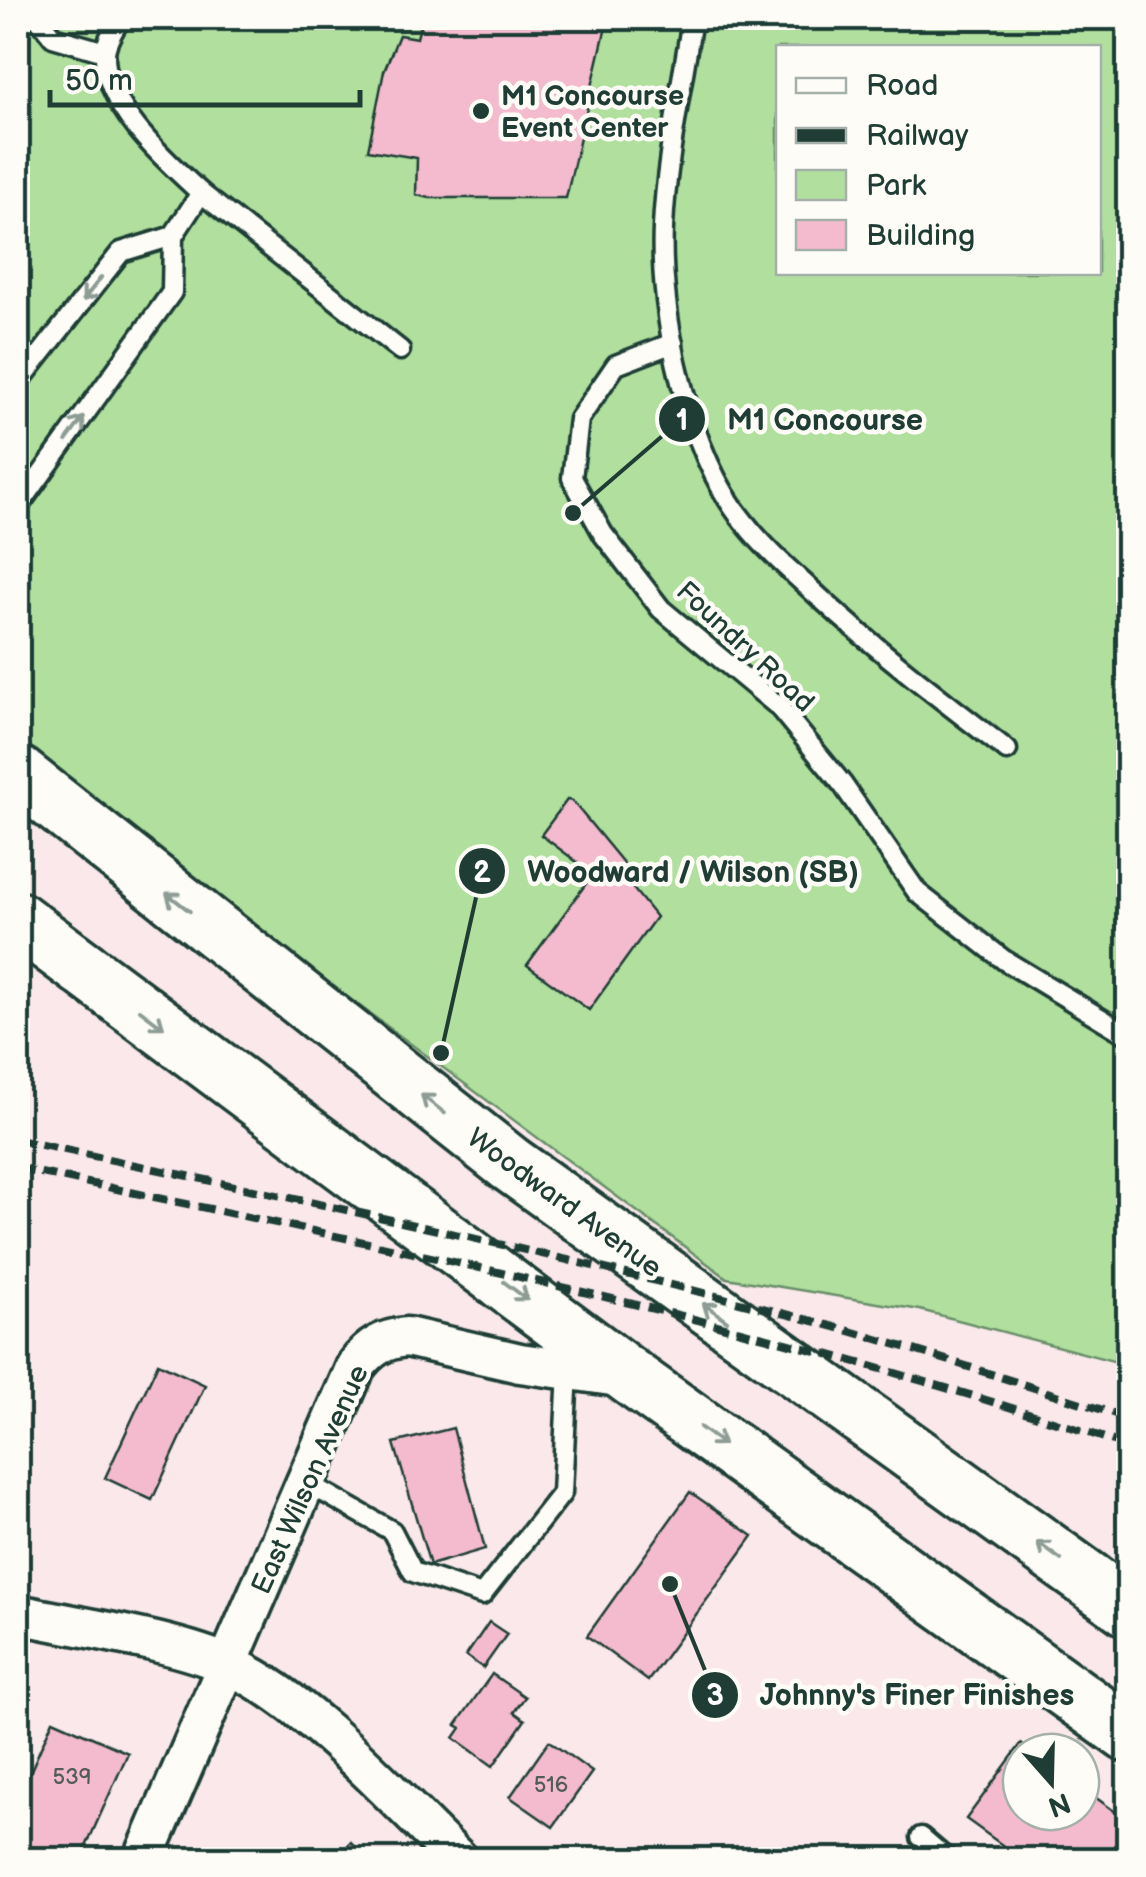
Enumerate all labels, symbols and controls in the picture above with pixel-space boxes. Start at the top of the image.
scale bar [50,45,360,107]
legend [776,45,1101,275]
text: 50 m [65,63,133,99]
text: Road [866,68,939,104]
place label: M1 Concourse Event Center [501,80,684,145]
marker: M1 Concourse Event Center [470,100,492,122]
text: Railway [866,118,969,154]
text: Park [866,168,926,204]
text: Building [866,218,975,254]
one-way arrow [81,276,103,302]
callout: M1 Concourse [657,389,943,449]
text: 1 [676,403,688,439]
text: M1 Concourse [727,403,923,439]
one-way arrow [64,415,85,443]
street label: Foundry Road [669,575,821,719]
callout: Woodward / Wilson (SB) [457,841,879,901]
text: 2 [473,855,491,891]
text: Woodward / Wilson (SB) [527,855,859,891]
one-way arrow [166,891,192,913]
one-way arrow [138,1009,165,1030]
one-way arrow [420,1094,447,1115]
street label: Woodward Avenue [460,1122,668,1285]
one-way arrow [502,1280,529,1301]
one-way arrow [702,1302,729,1323]
street label: East Wilson Avenue [245,1360,376,1599]
one-way arrow [698,1426,726,1447]
one-way arrow [1036,1541,1063,1562]
callout: Johnny's Finer Finishes [690,1665,1094,1725]
text: 3 [706,1678,724,1714]
text: Johnny's Finer Finishes [760,1678,1074,1714]
north arrow [1001,1732,1101,1832]
house number: 539 [53,1764,91,1791]
house number: 516 [534,1772,568,1799]
text: N [1044,1785,1075,1823]

